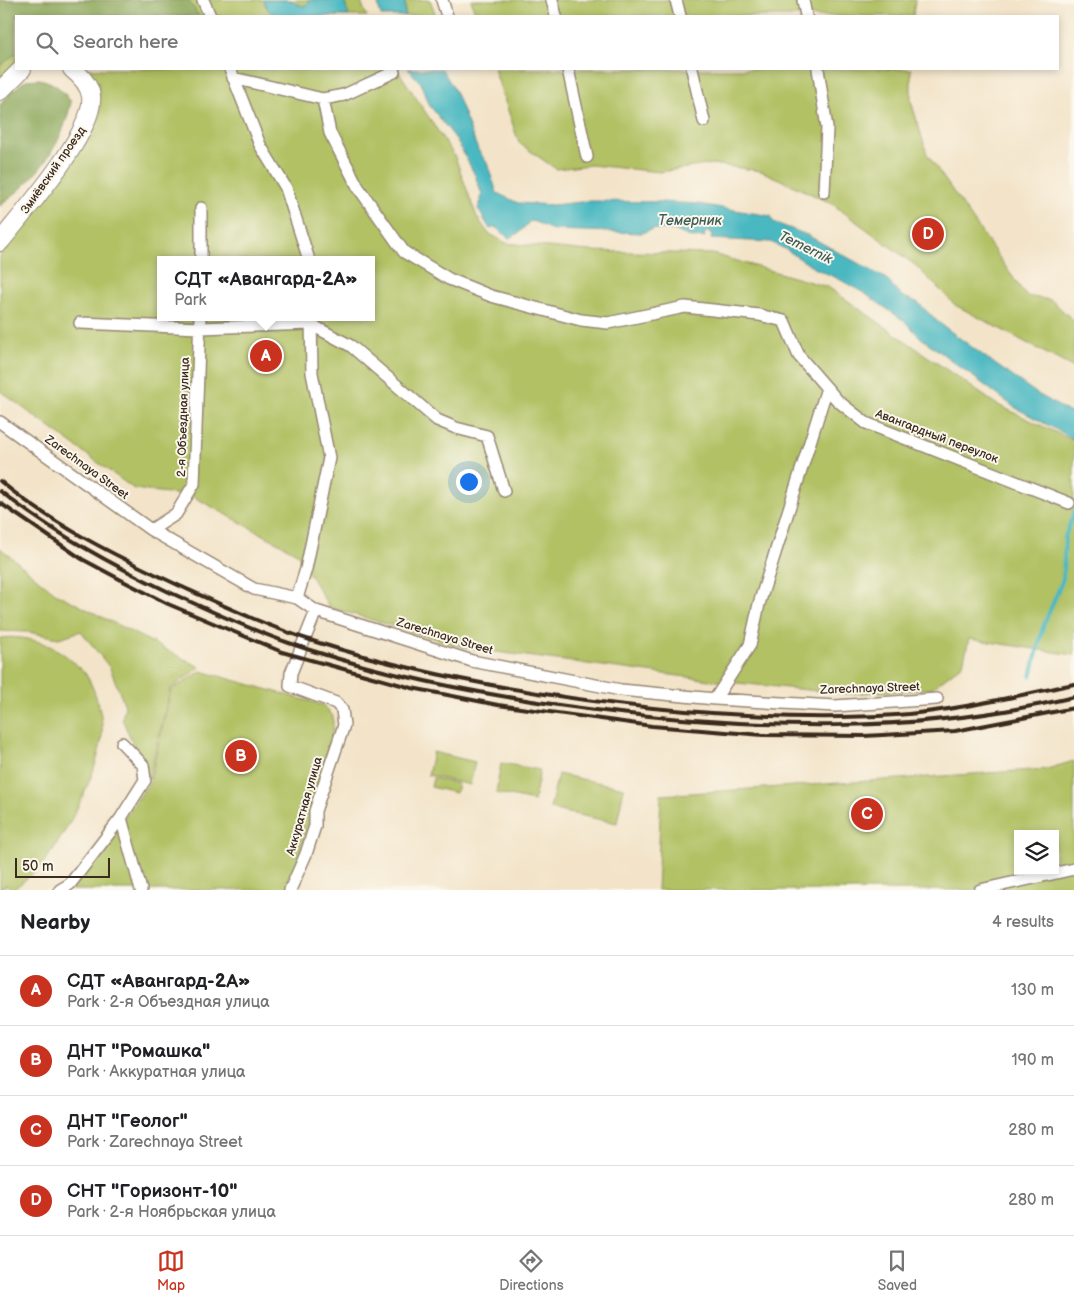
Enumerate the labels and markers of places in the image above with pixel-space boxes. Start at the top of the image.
pin: D [912,215,944,253]
pin: A [250,337,282,375]
pin: B [225,737,257,775]
pin: C [851,795,883,833]

